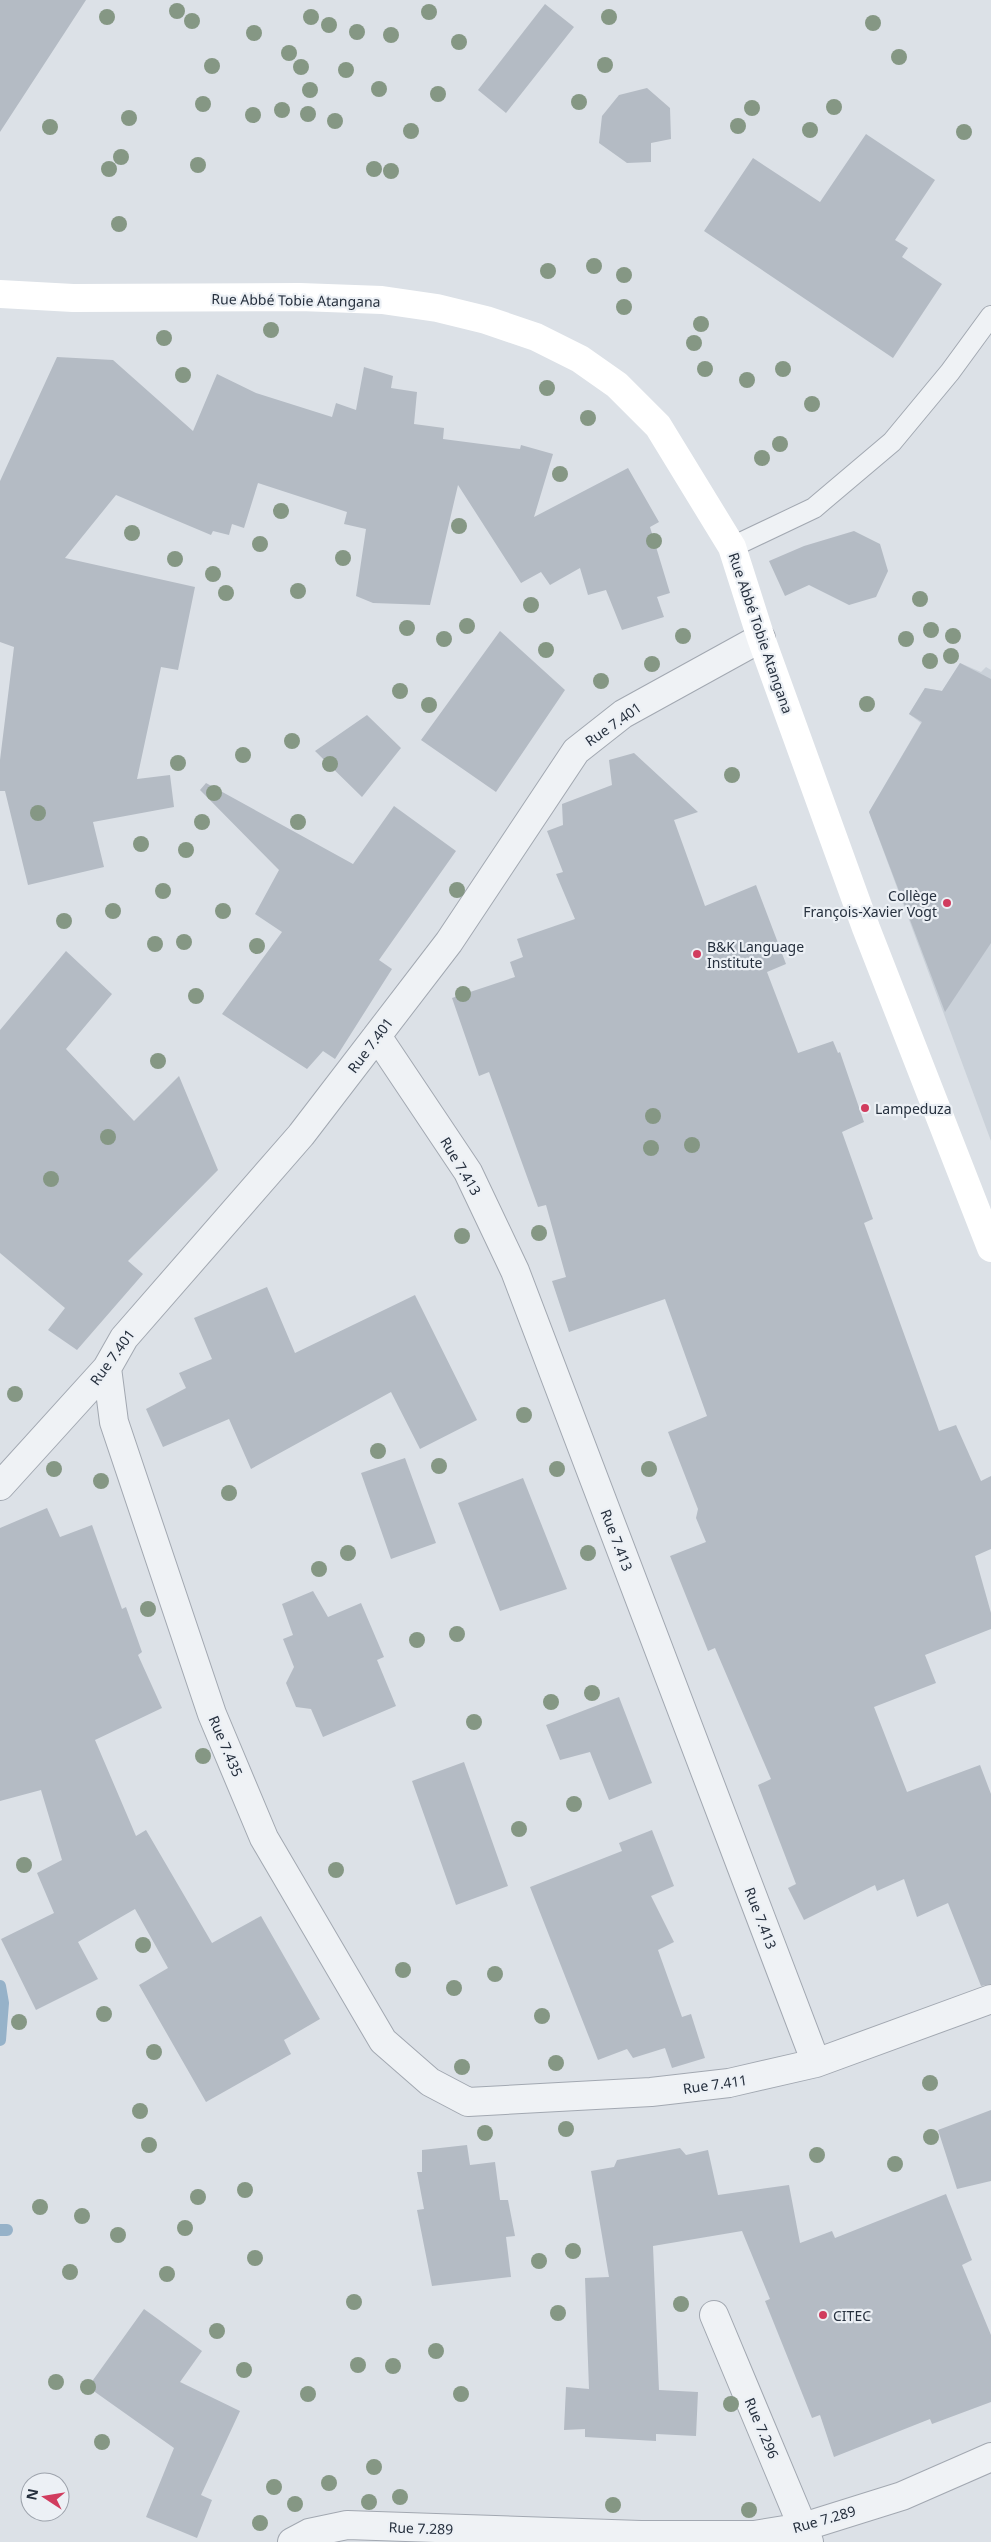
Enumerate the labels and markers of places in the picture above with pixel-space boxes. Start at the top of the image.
place label: Collège François-Xavier Vogt [803,886,937,921]
marker: Collège François-Xavier Vogt [941,897,953,909]
place label: B&K Language Institute [707,937,804,972]
marker: B&K Language Institute [691,948,703,960]
place label: Lampeduza [875,1099,951,1118]
marker: Lampeduza [859,1102,871,1114]
place label: CITEC [833,2306,871,2325]
marker: CITEC [817,2309,829,2321]

